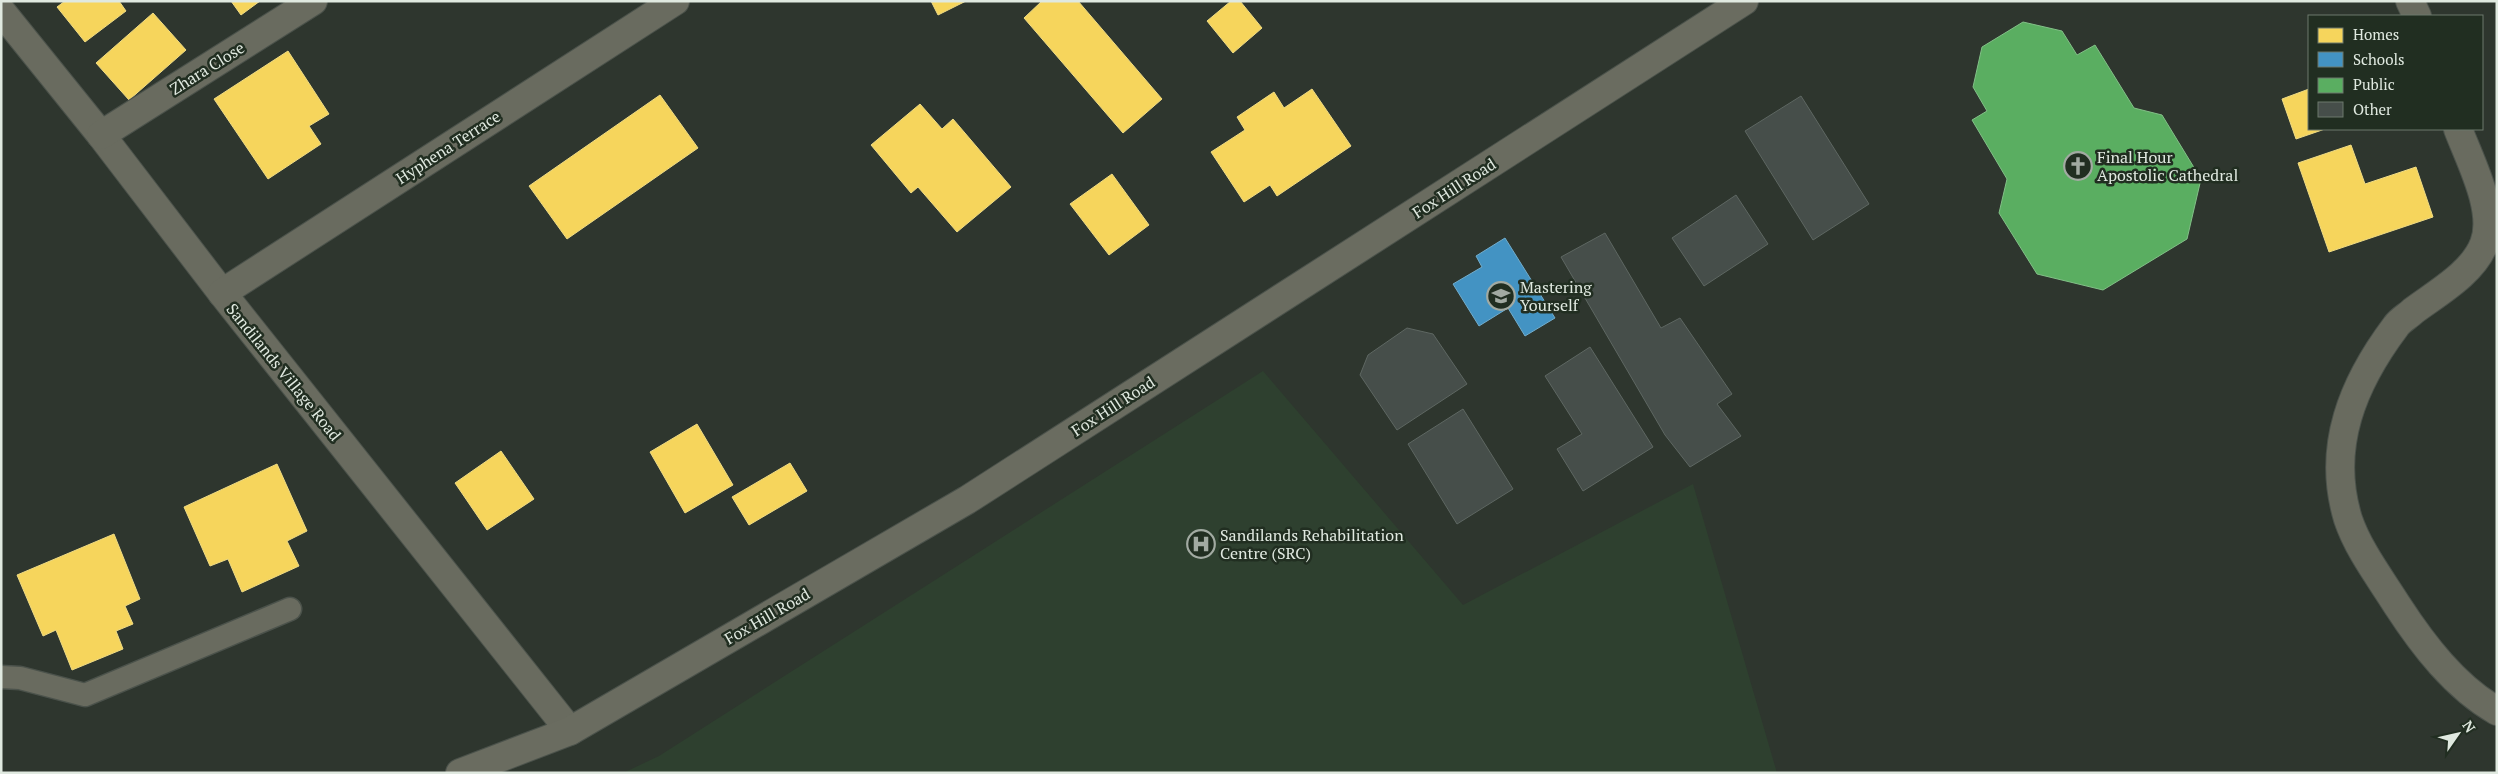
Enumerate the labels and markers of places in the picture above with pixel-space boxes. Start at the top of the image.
place label: Final Hour Apostolic Cathedral [2097,146,2238,186]
church icon: Final Hour Apostolic Cathedral [2063,151,2093,181]
place label: Mastering Yourself [1520,276,1592,316]
school or university icon: Mastering Yourself [1486,281,1516,311]
place label: Sandilands Rehabilitation Centre (SRC) [1220,524,1404,564]
hospital icon: Sandilands Rehabilitation Centre (SRC) [1186,529,1216,559]

